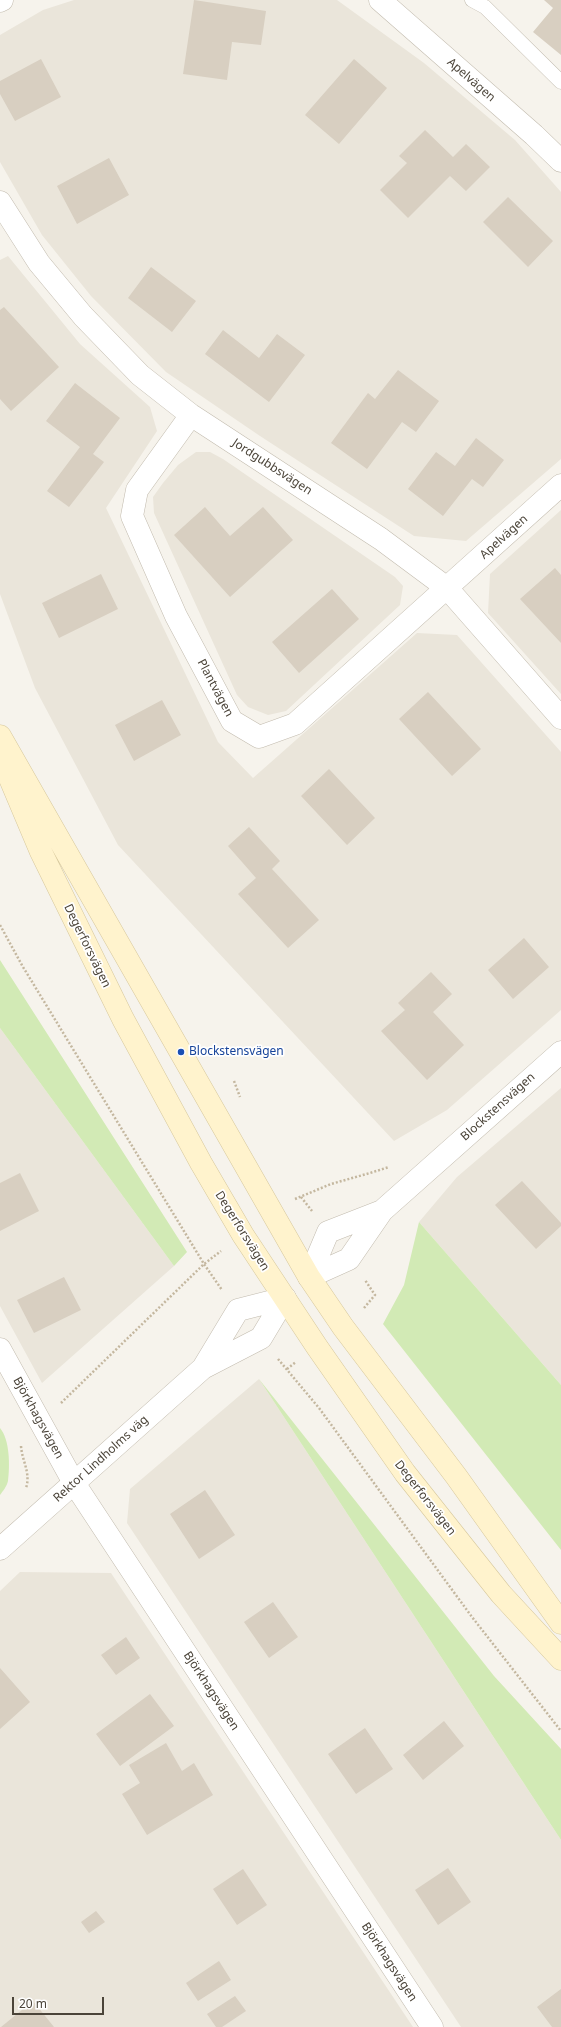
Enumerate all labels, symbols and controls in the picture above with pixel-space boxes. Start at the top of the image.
street label: Apelvägen [444,55,498,105]
street label: Jordgubbsvägen [229,436,315,498]
street label: Apelvägen [477,512,531,562]
street label: Plantvägen [194,657,236,719]
street label: Degerforsvägen [61,902,113,990]
place label: Blockstensvägen [189,1045,284,1059]
marker: Blockstensvägen [176,1047,186,1057]
street label: Blockstensvägen [458,1070,538,1144]
street label: Degerforsvägen [212,1189,272,1273]
street label: Björkhagsvägen [10,1375,66,1461]
street label: Rektor Lindholms väg [51,1413,151,1505]
street label: Degerforsvägen [391,1458,459,1538]
street label: Björkhagsvägen [180,1649,242,1733]
street label: Björkhagsvägen [358,1920,420,2004]
scale bar [14,1989,106,2015]
text: 20 m [19,1995,47,2012]

